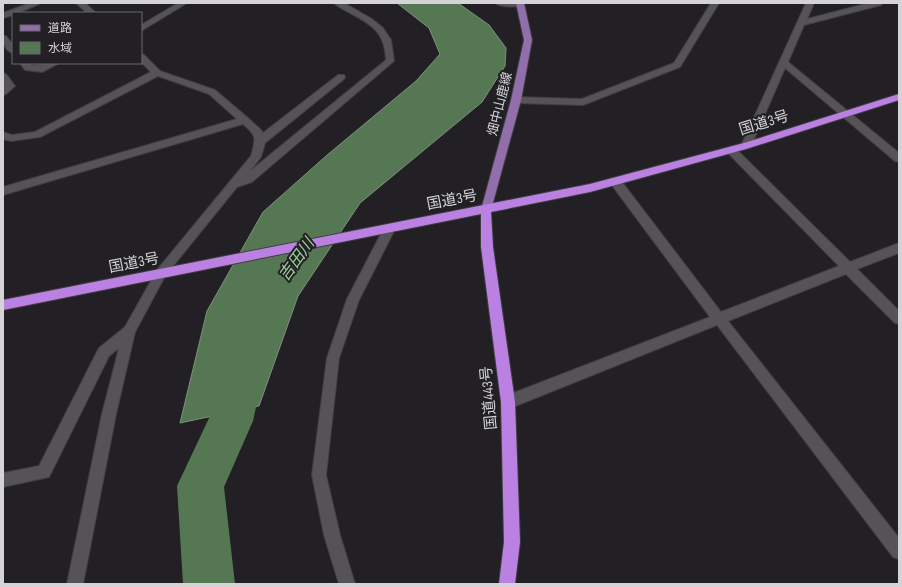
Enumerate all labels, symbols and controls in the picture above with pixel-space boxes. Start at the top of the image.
legend [12,12,142,64]
text: 道路 [48,21,72,36]
text: 水域 [48,41,72,56]
street label: 畑中山鹿線 [484,71,516,137]
street label: 国道3号 [737,106,791,140]
street label: 国道3号 [425,186,479,214]
water label: 吉田川 [275,233,320,285]
street label: 国道3号 [107,249,161,277]
street label: 国道443号 [477,365,501,431]

